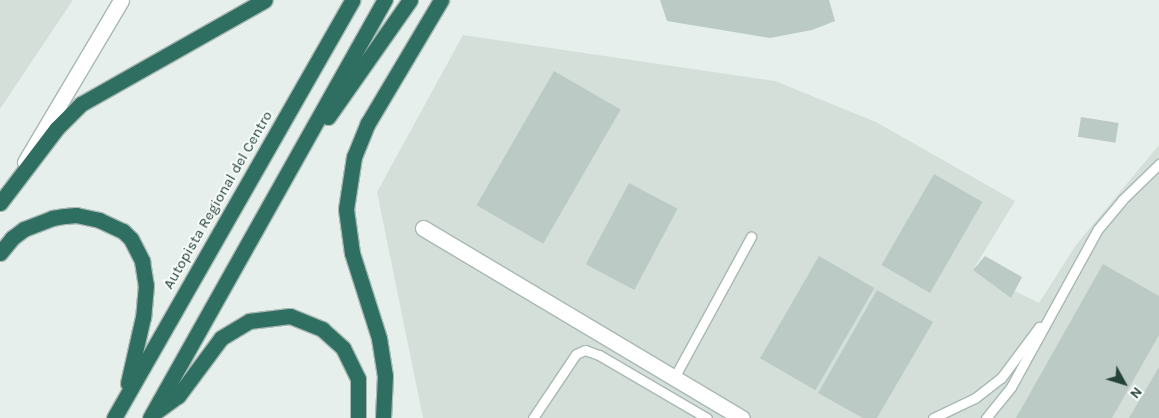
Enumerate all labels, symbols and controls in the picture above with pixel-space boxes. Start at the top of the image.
street label: Autopista Regional del Centro [160,108,276,292]
north arrow [1099,358,1149,408]
text: N [1126,383,1146,402]

